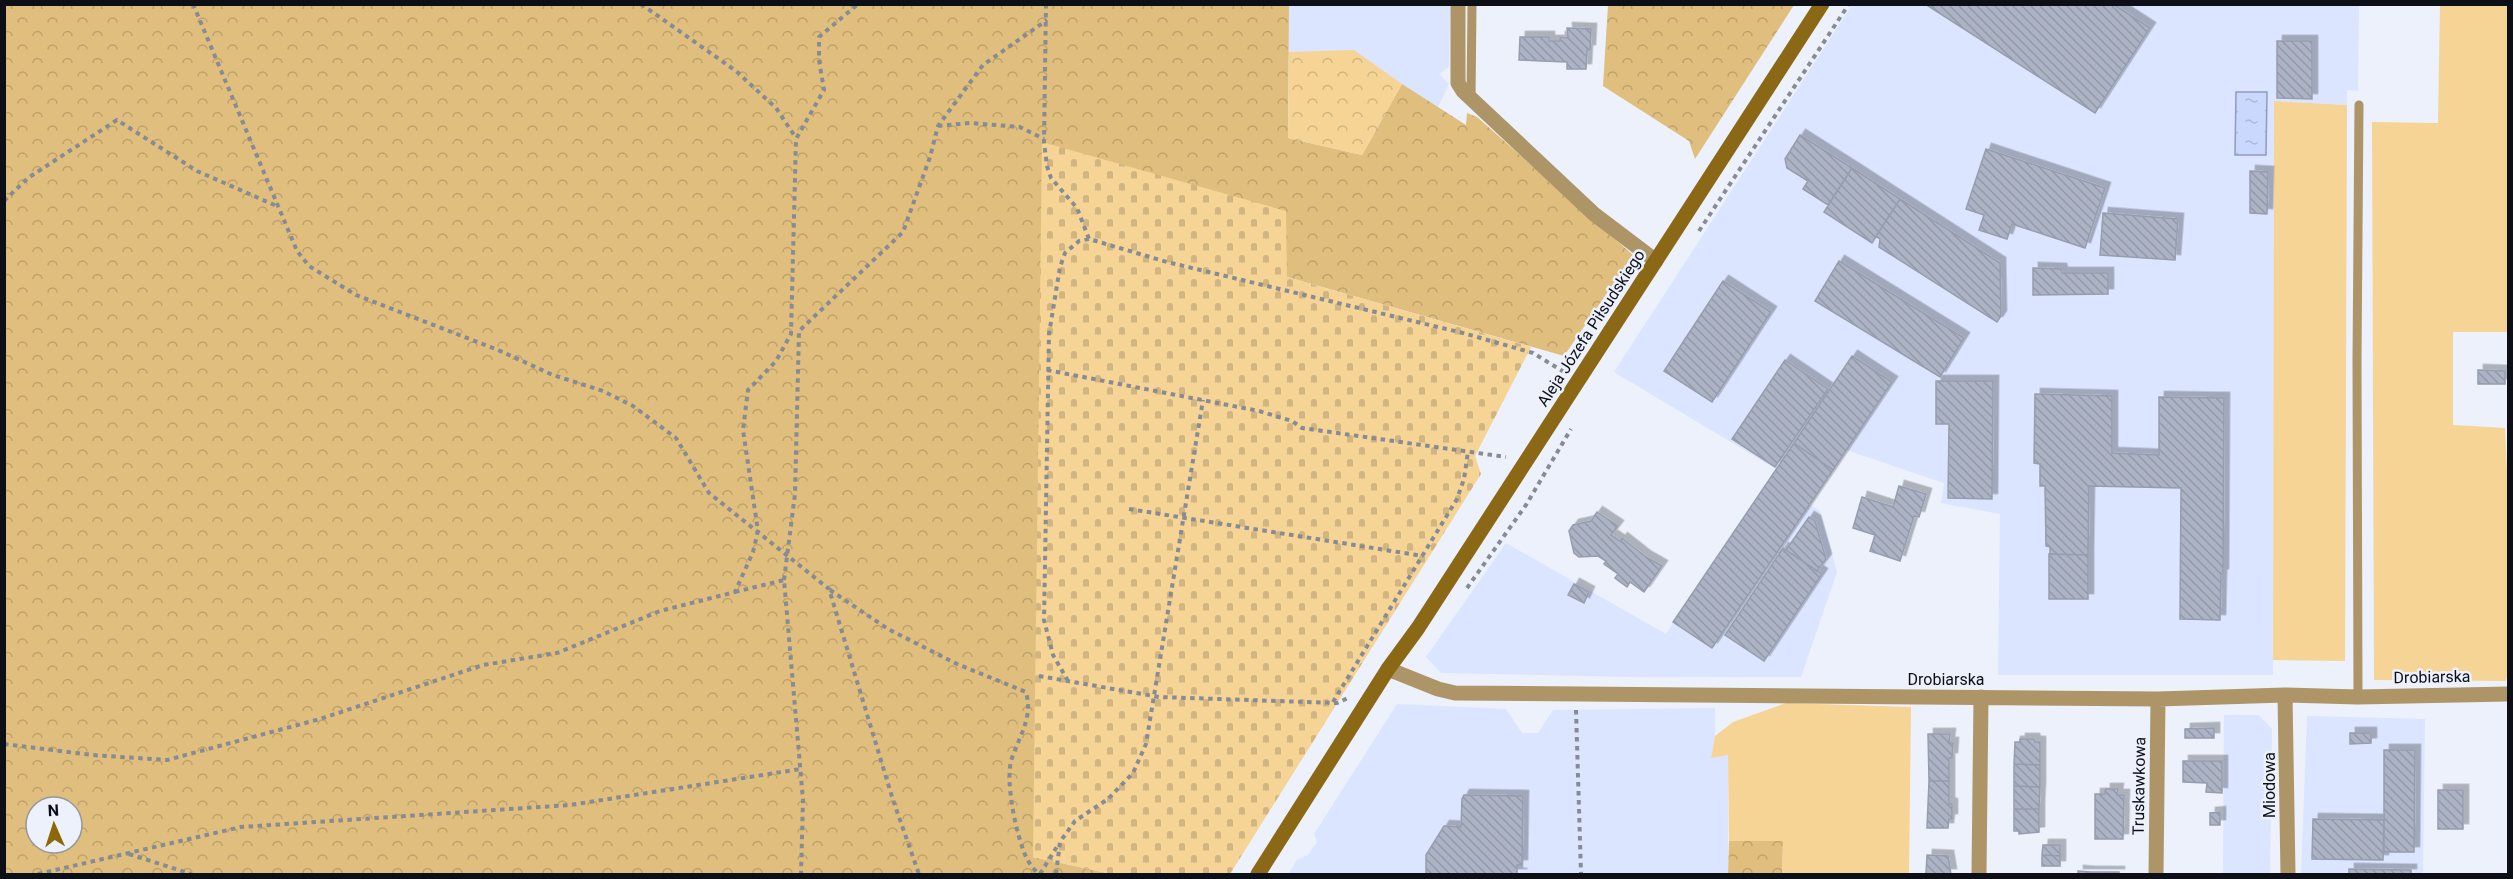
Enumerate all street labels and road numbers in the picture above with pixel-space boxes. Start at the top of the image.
street label: Aleja Józefa Piłsudskiego [1533,246,1649,410]
street label: Drobiarska [2393,667,2471,687]
street label: Drobiarska [1908,670,1984,689]
street label: Truskawkowa [2129,737,2149,835]
street label: Miodowa [2260,752,2279,818]

